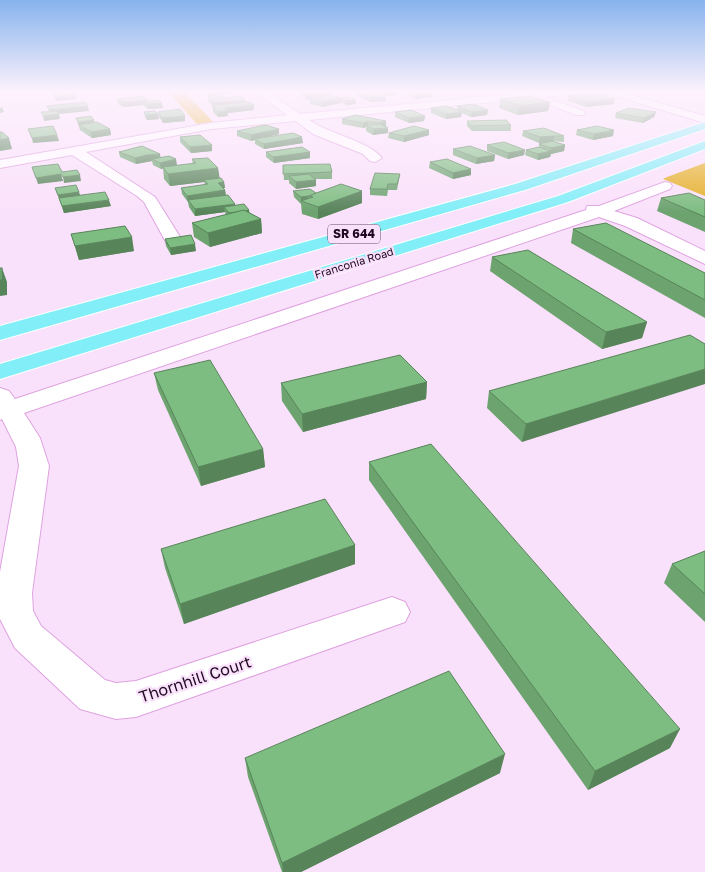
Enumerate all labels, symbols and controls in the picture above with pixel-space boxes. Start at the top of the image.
road number: SR 644 [328,224,380,243]
street label: Franconia Road [313,244,395,281]
street label: Thornhill Court [136,651,254,707]

